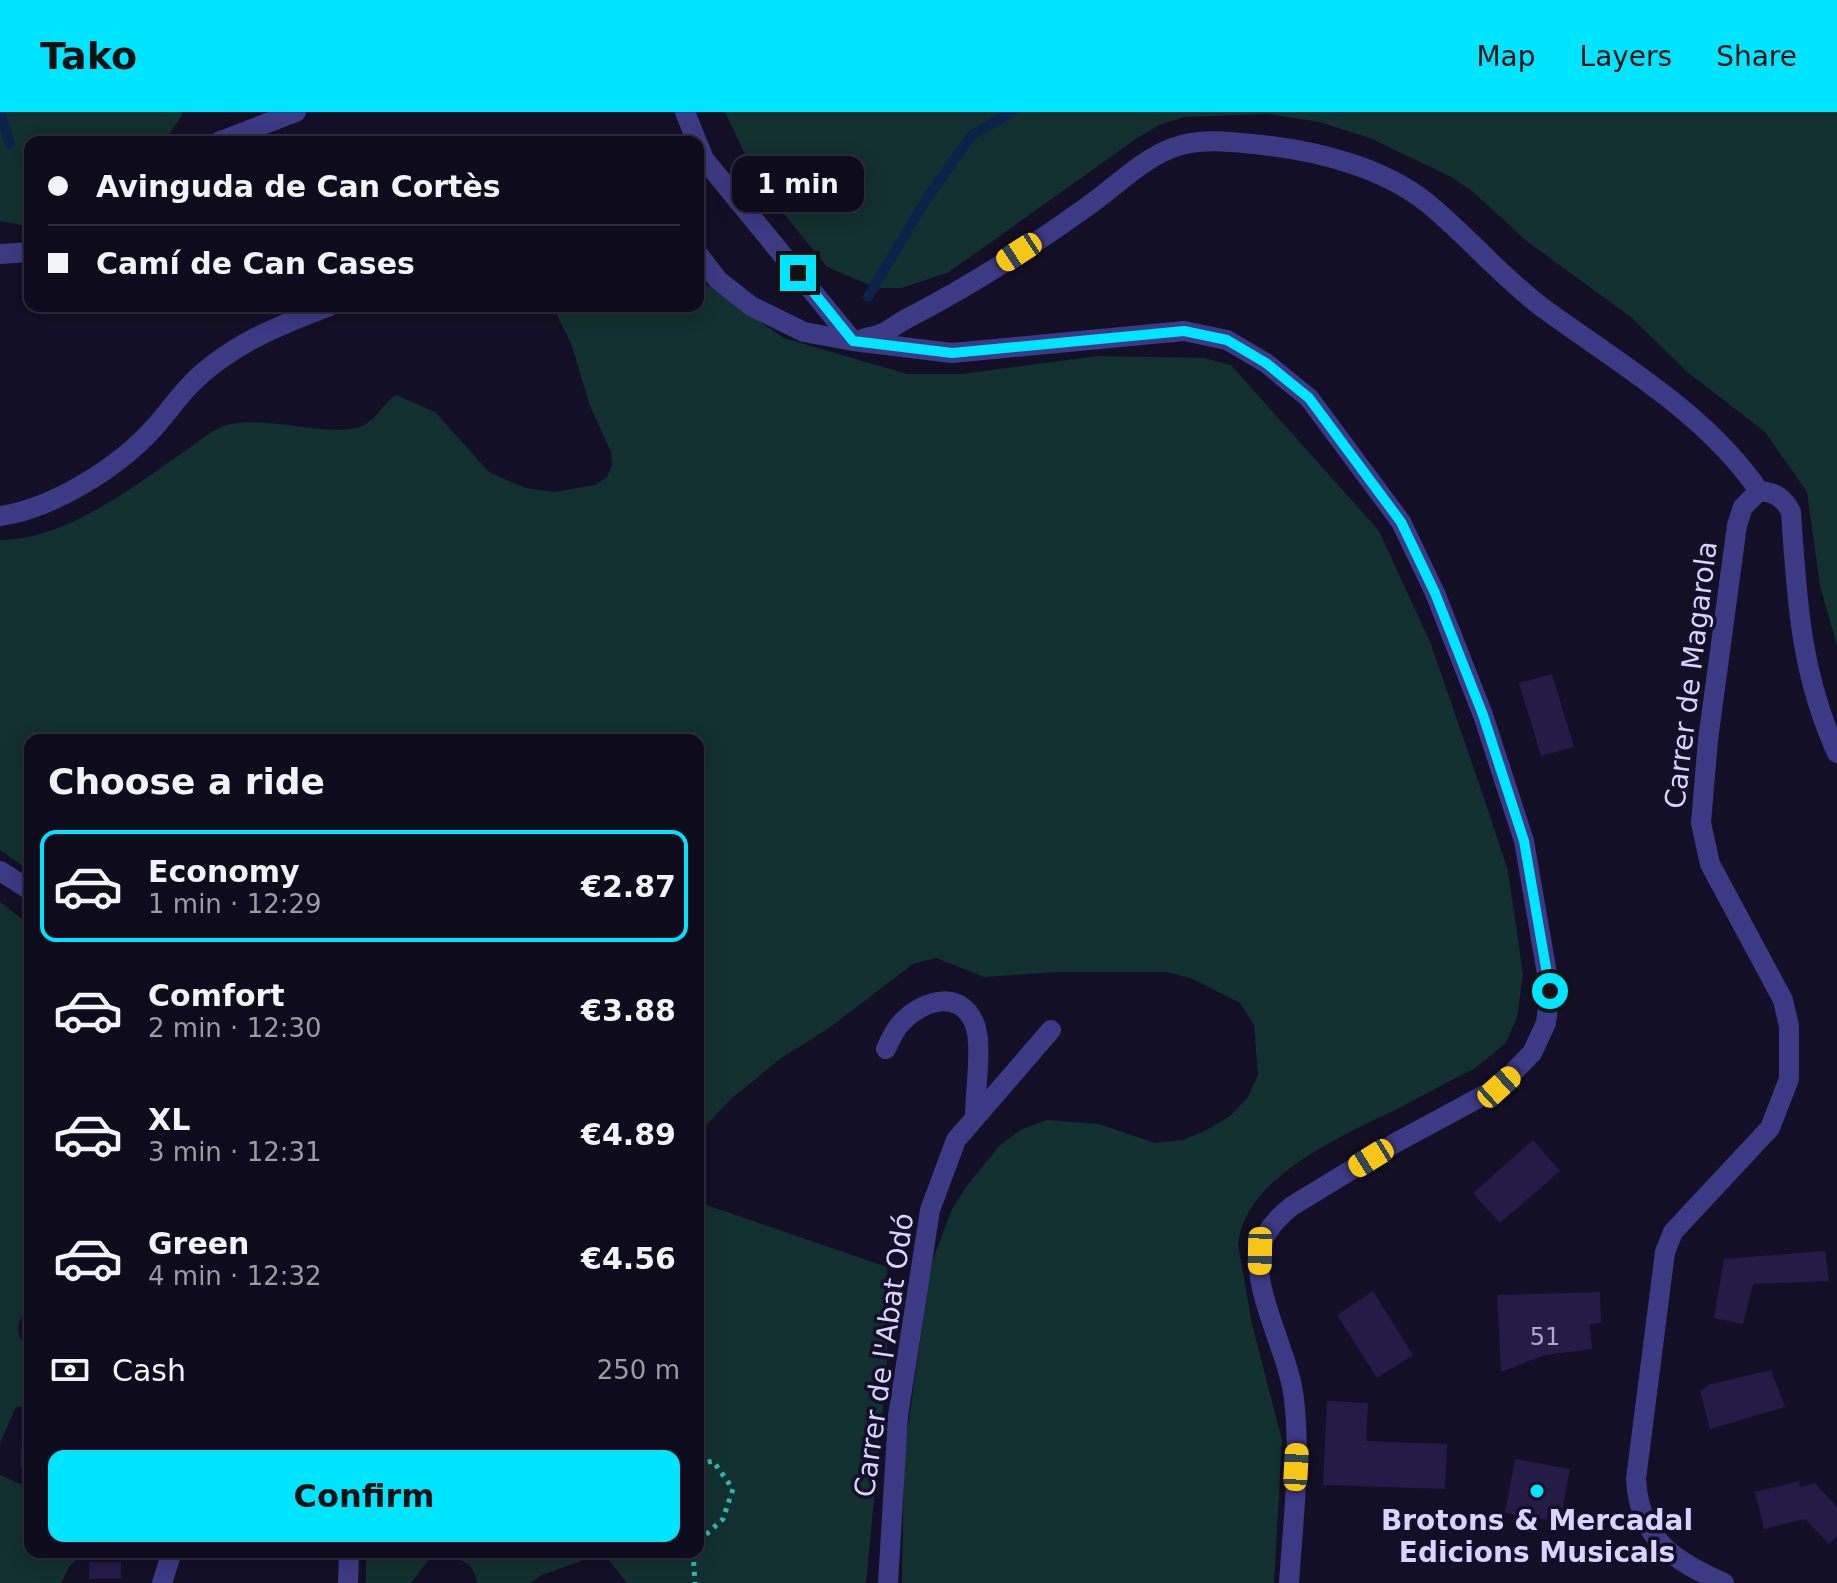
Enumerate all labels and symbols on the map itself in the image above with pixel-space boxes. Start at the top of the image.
callout: 1 min [732,157,864,213]
car [992,229,1046,275]
route end [780,255,816,291]
street label: Carrer de Magarola [1658,539,1724,811]
route start [1532,973,1568,1009]
car [1473,1062,1525,1112]
car [1344,1135,1398,1181]
street label: Carrer de l'Abat Odó [848,1211,920,1499]
car [1248,1227,1272,1275]
house number: 51 [1530,1323,1560,1351]
car [1283,1442,1309,1492]
marker: Brotons & Mercadal Edicions Musicals [1528,1482,1546,1500]
place label: Brotons & Mercadal Edicions Musicals [1381,1504,1693,1569]

